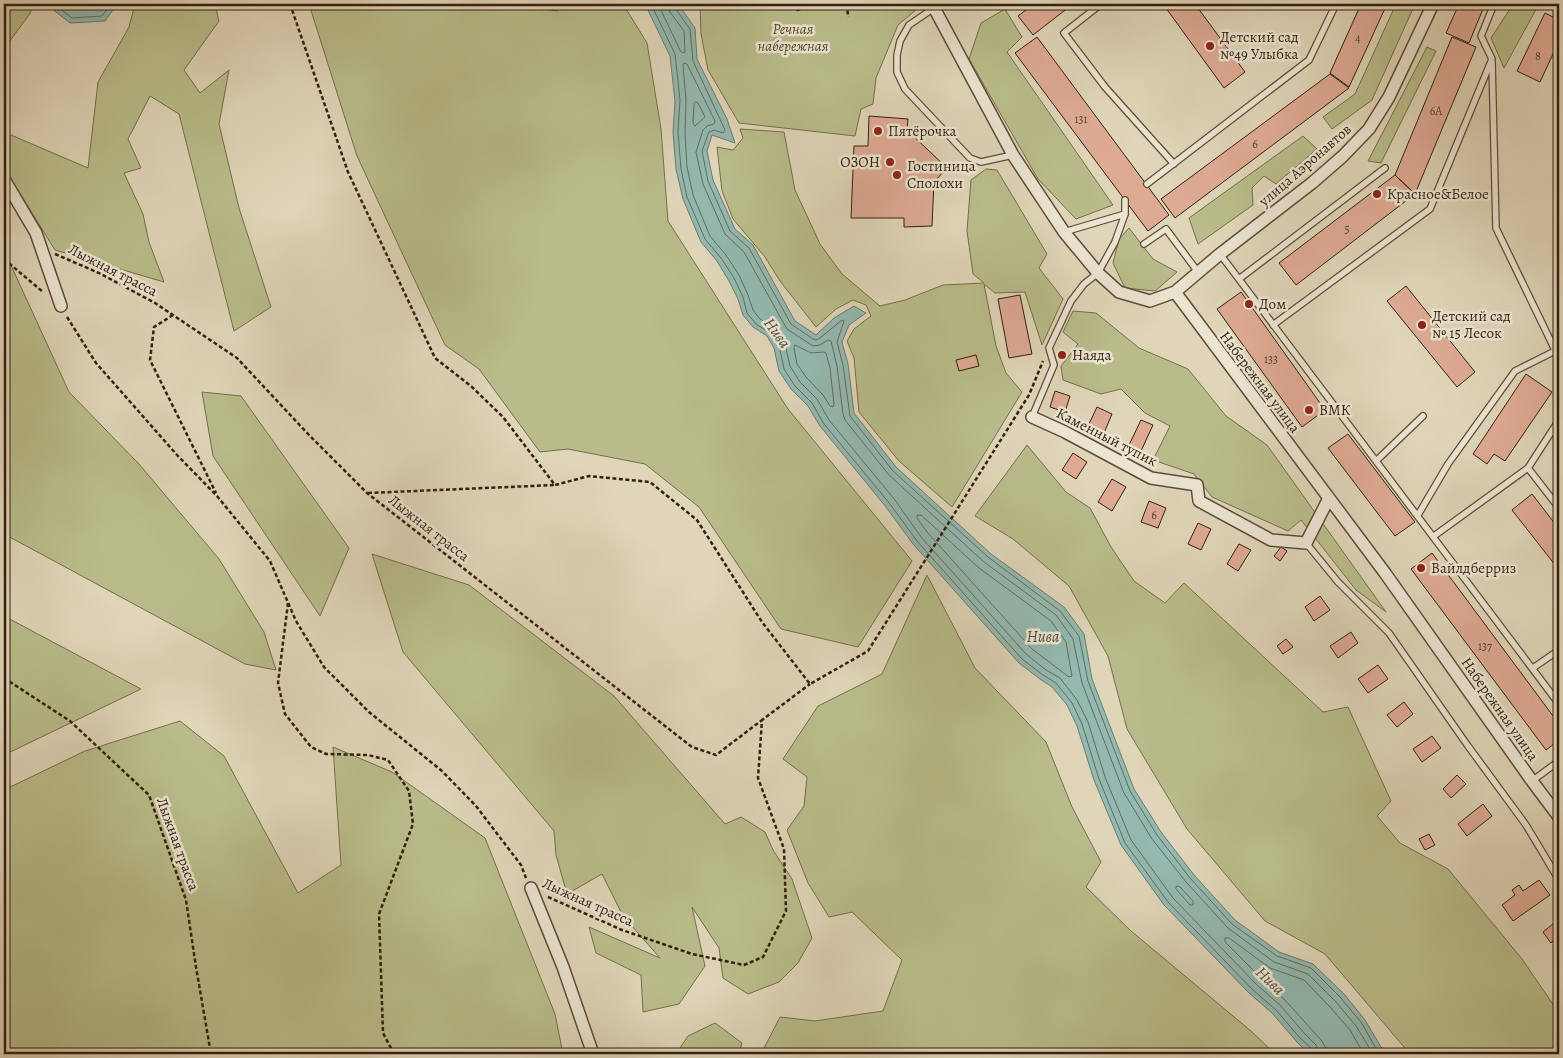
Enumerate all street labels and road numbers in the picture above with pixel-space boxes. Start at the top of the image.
street label: улица Аэронавтов [1254,119,1356,211]
street label: Лыжная трасса [65,239,161,301]
street label: Набережная улица [1215,327,1305,437]
street label: Каменный тупик [1053,403,1161,471]
street label: Лыжная трасса [384,490,474,566]
street label: Набережная улица [1457,653,1543,765]
street label: Лыжная трасса [152,795,204,893]
street label: Лыжная трасса [539,873,637,931]

